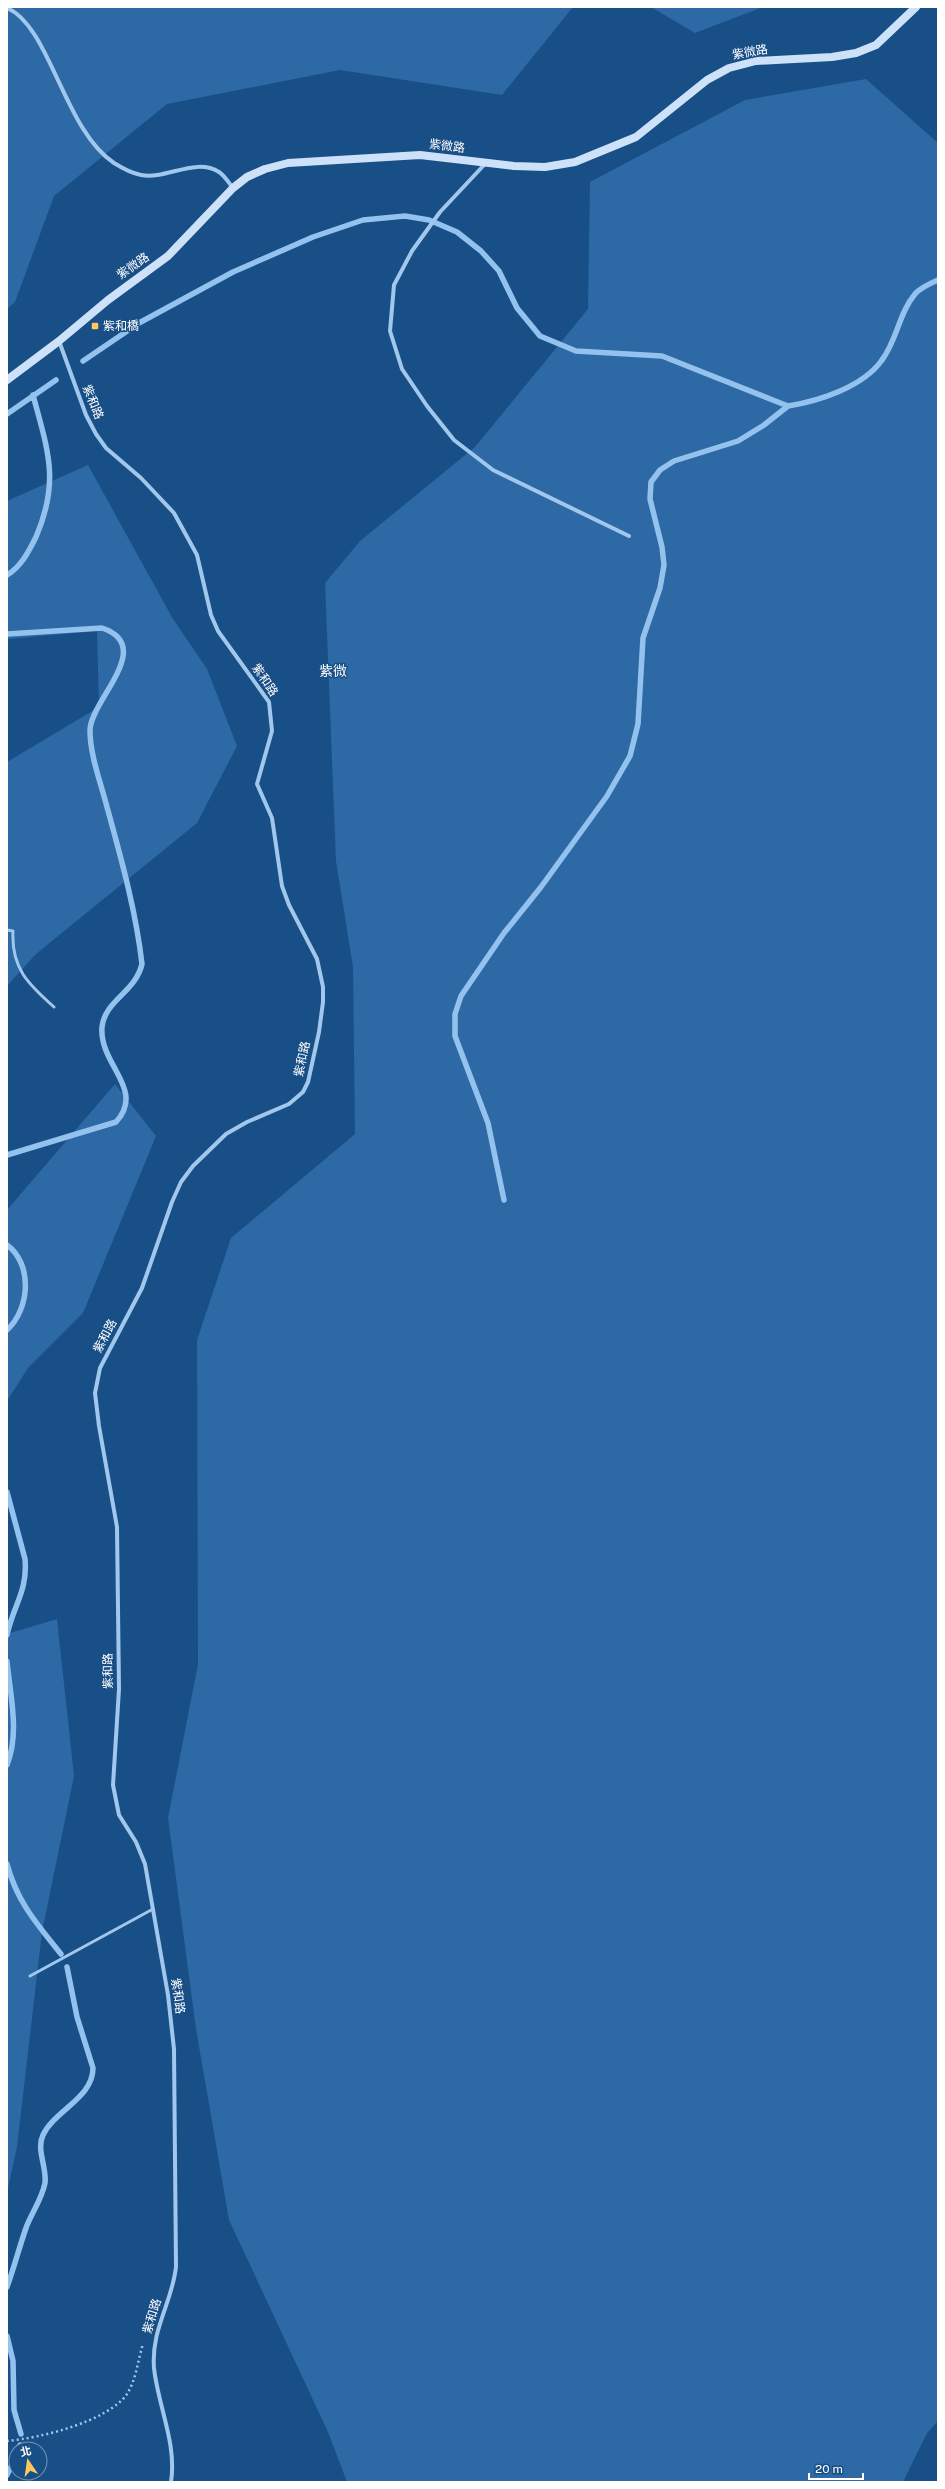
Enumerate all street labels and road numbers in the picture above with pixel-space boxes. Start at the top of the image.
street label: 紫微路 [731,42,769,62]
street label: 紫微路 [428,137,466,155]
street label: 紫微路 [114,250,152,282]
street label: 紫和路 [80,383,106,421]
street label: 紫和路 [249,661,281,699]
street label: 紫和路 [291,1040,313,1078]
street label: 紫和路 [90,1317,120,1355]
street label: 紫和路 [101,1653,115,1689]
street label: 紫和路 [169,1977,187,2015]
street label: 紫和路 [140,2297,164,2335]

